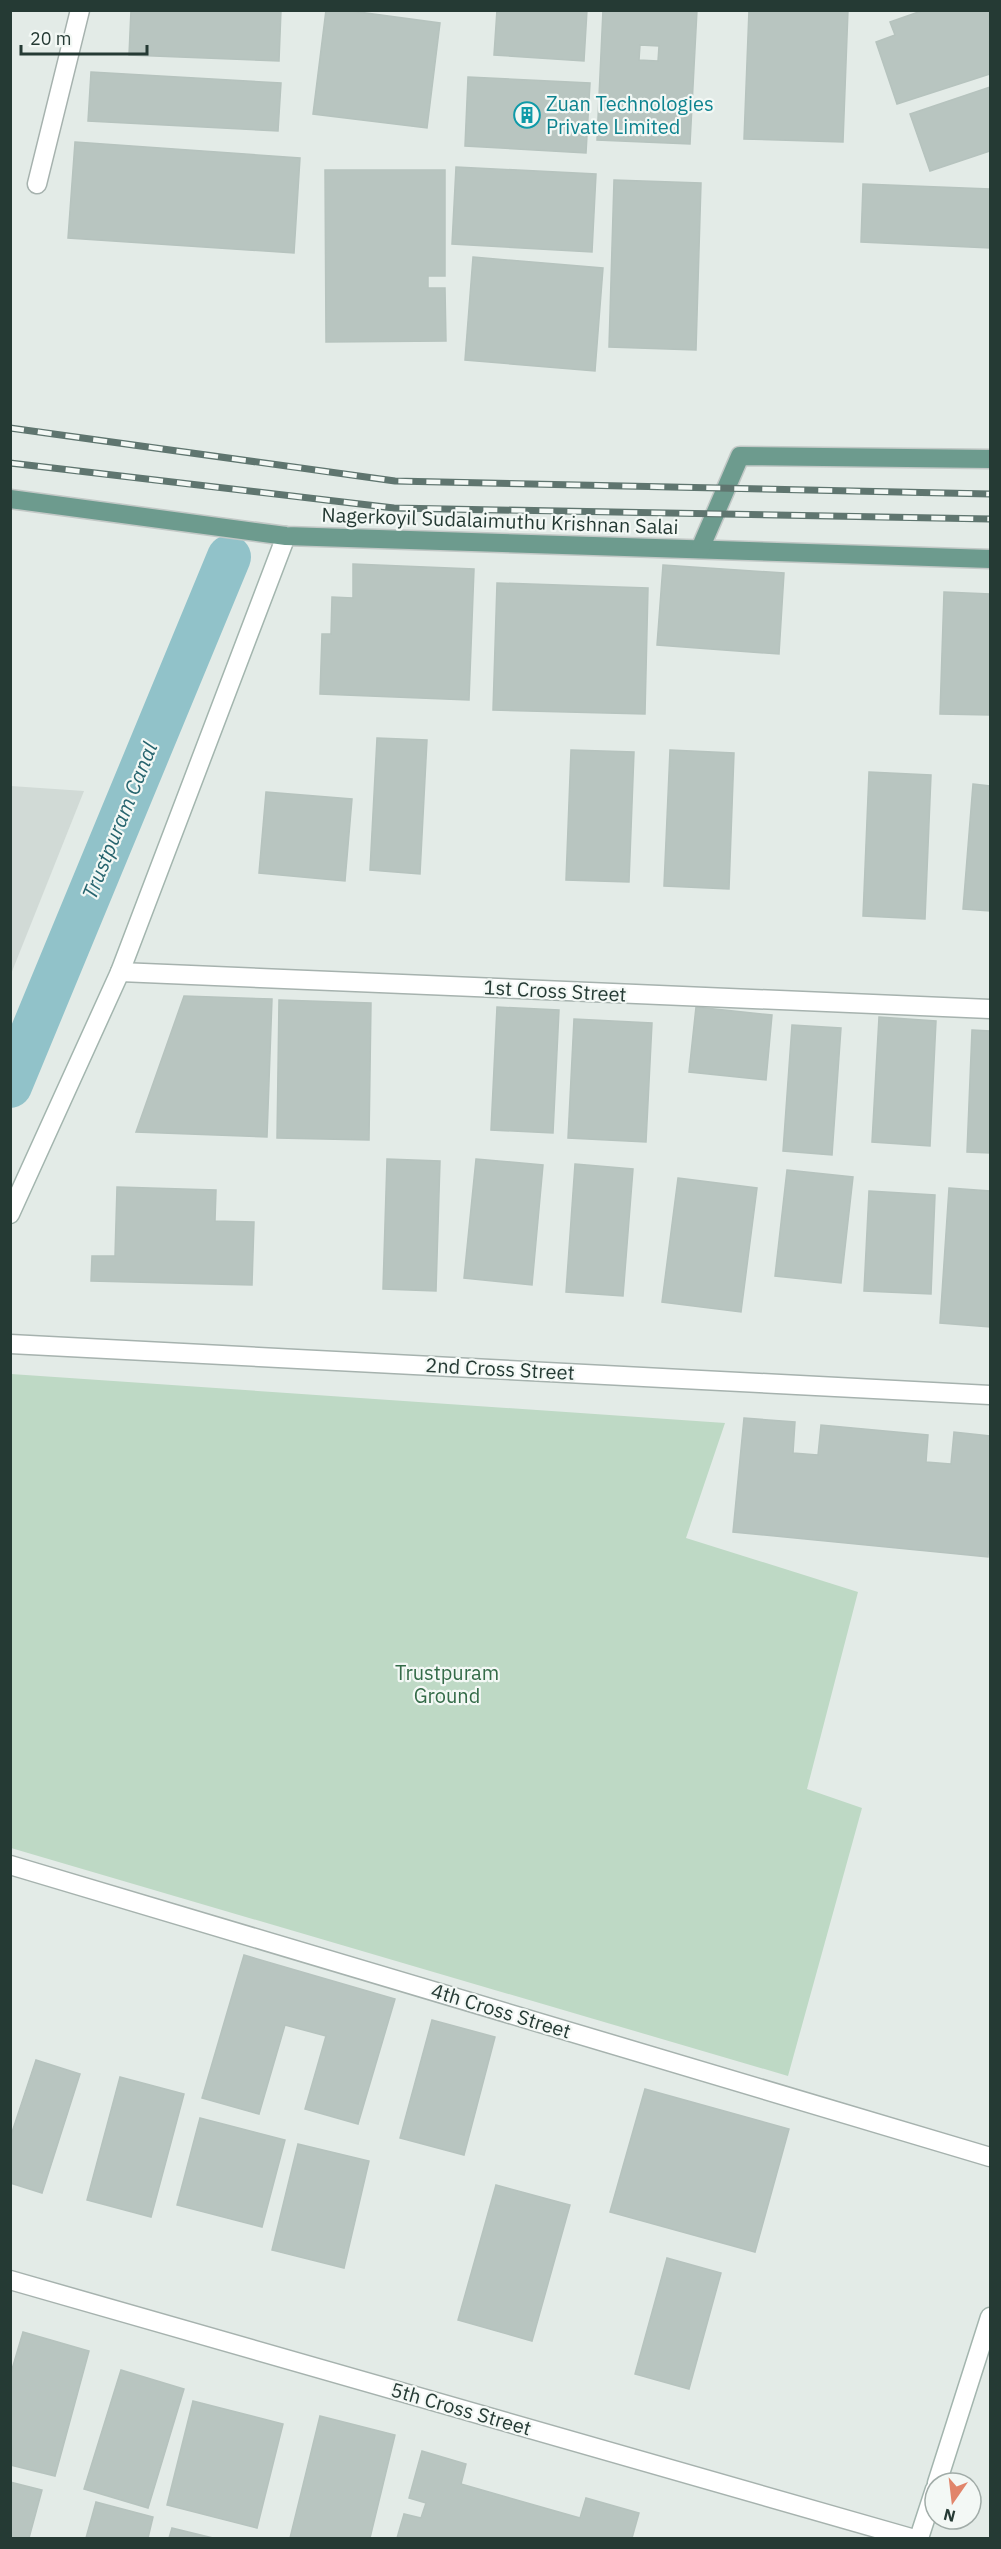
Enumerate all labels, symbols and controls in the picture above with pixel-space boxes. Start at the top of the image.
scale bar [21,18,147,56]
text: 20 m [30,27,72,50]
place label: Zuan Technologies Private Limited [546,90,714,140]
building icon: Zuan Technologies Private Limited [512,100,542,130]
street label: Nagerkoyil Sudalaimuthu Krishnan Salai [321,501,679,540]
water label: Trustpuram Canal [75,738,164,903]
street label: 1st Cross Street [483,973,627,1008]
street label: 2nd Cross Street [425,1351,575,1386]
park label: Trustpuram Ground [395,1659,499,1709]
street label: 4th Cross Street [428,1976,574,2045]
street label: 5th Cross Street [388,2376,535,2441]
north arrow [923,2471,983,2531]
text: N [941,2504,957,2527]

